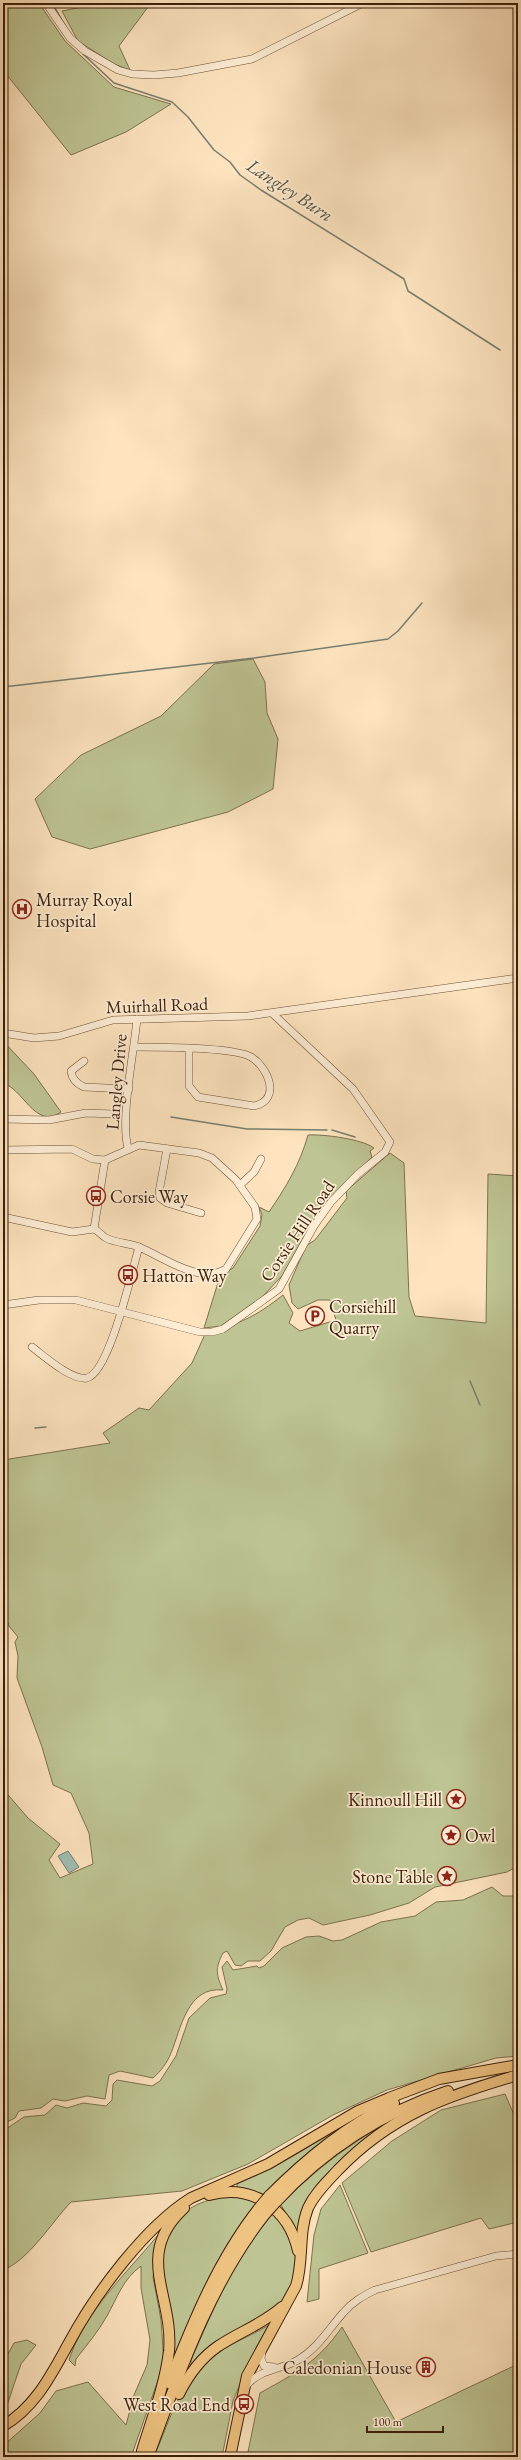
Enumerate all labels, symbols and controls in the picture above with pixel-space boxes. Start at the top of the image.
water label: Langley Burn [241,152,338,227]
place label: Murray Royal Hospital [36,888,133,932]
hospital icon: Murray Royal Hospital [11,898,33,920]
street label: Muirhall Road [105,992,210,1018]
street label: Langley Drive [100,1033,132,1131]
street label: Corsie Hill Road [255,1175,340,1286]
bus stop icon: Corsie Way [85,1185,107,1207]
place label: Corsie Way [110,1185,188,1208]
bus stop icon: Hatton Way [117,1264,139,1286]
place label: Hatton Way [142,1264,227,1287]
place label: Corsiehill Quarry [329,1295,396,1339]
parking icon: Corsiehill Quarry [304,1305,326,1327]
place label: Kinnoull Hill [348,1788,442,1811]
place icon: Kinnoull Hill [445,1788,467,1810]
place icon: Owl [440,1824,462,1846]
place label: Owl [465,1824,495,1847]
place label: Stone Table [352,1865,433,1888]
place icon: Stone Table [436,1865,458,1887]
place label: Caledonian House [283,2356,412,2379]
building icon: Caledonian House [415,2356,437,2378]
place label: West Road End [123,2393,231,2416]
bus stop icon: West Road End [233,2393,255,2415]
scale bar [367,2408,443,2434]
text: 100 m [373,2414,403,2430]

